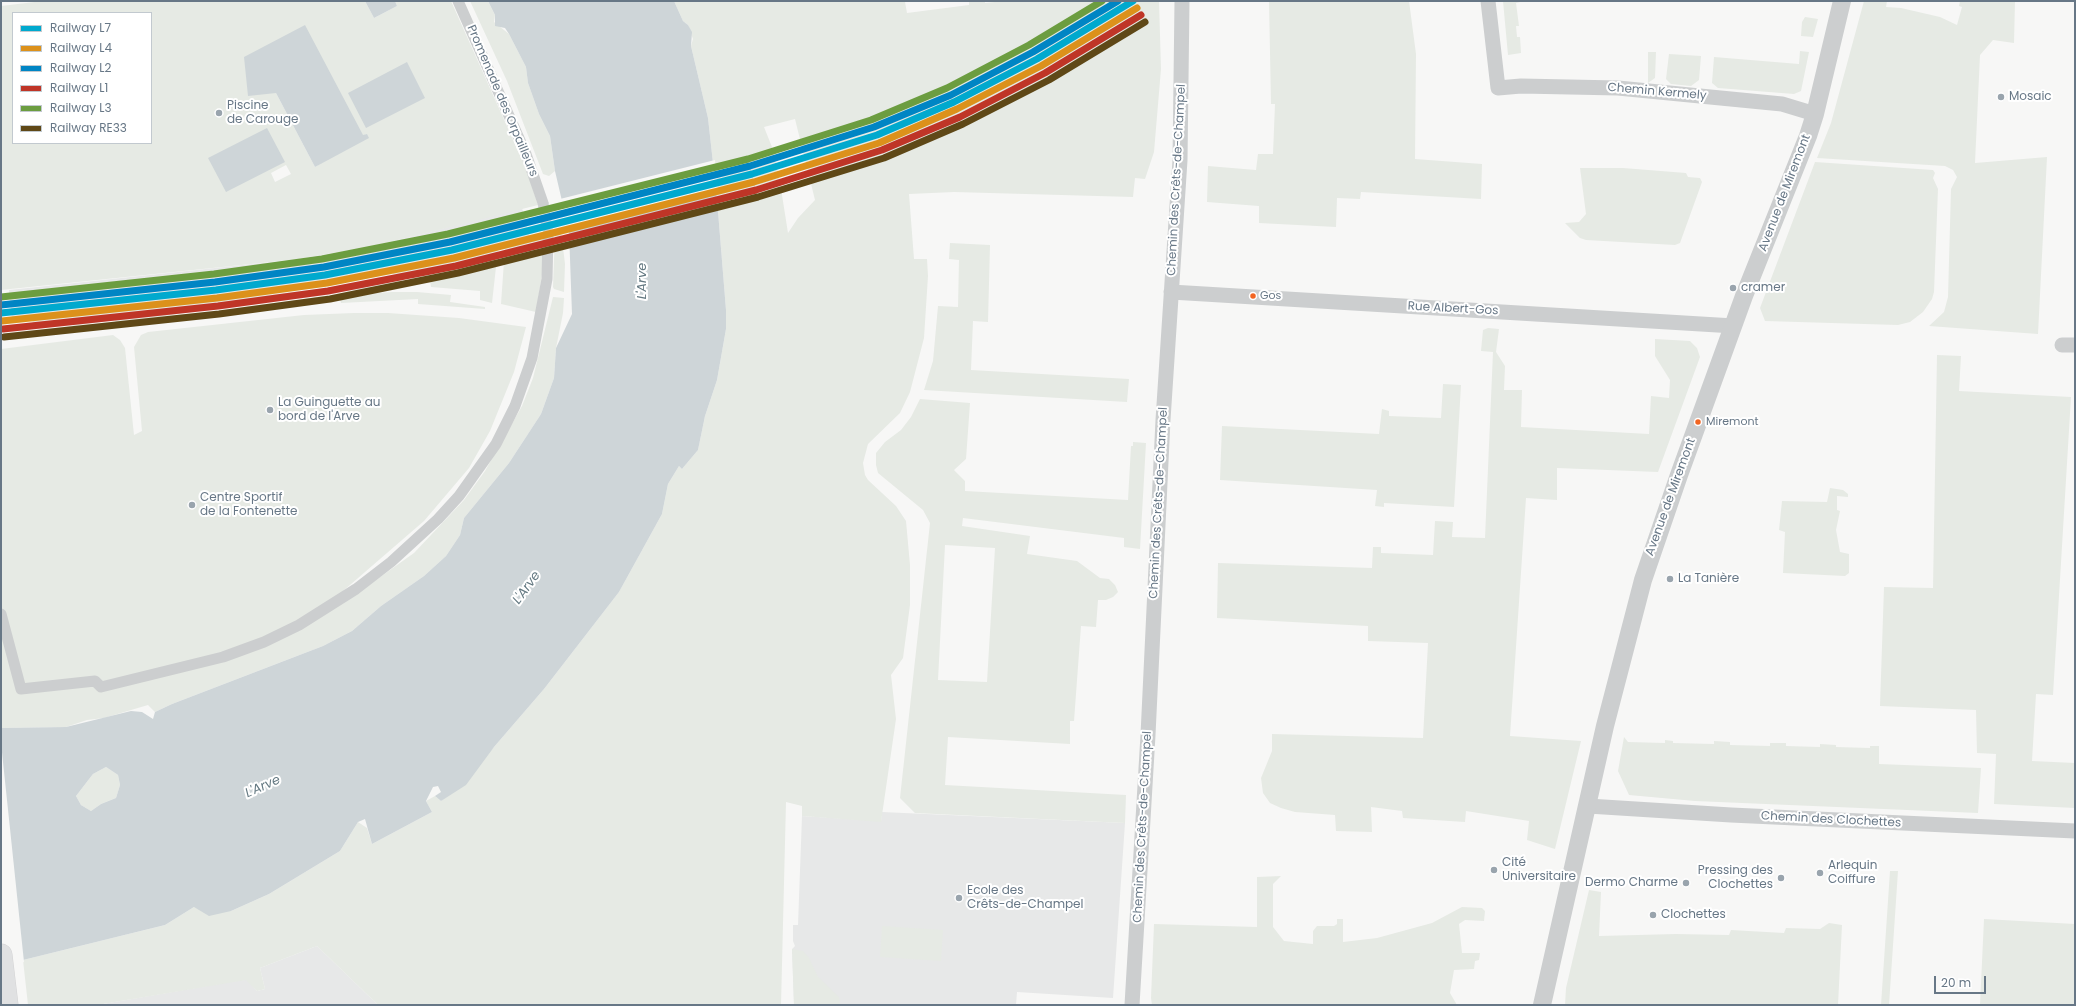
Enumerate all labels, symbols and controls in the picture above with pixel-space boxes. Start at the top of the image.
legend [12,12,152,144]
text: Railway L7 [50,19,111,36]
street label: Promenade des Orpailleurs [463,23,541,179]
text: Railway L4 [50,39,112,56]
text: Railway L2 [50,59,111,76]
text: Railway L1 [50,79,108,96]
street label: Chemin Kermely [1607,81,1707,103]
street label: Chemin des Crêts-de-Champel [1165,84,1189,276]
place label: Mosaic [2009,90,2052,104]
marker: Mosaic [1996,92,2006,102]
text: Railway L3 [50,99,111,116]
place label: Piscine de Carouge [227,99,299,127]
marker: Piscine de Carouge [214,108,224,118]
text: Railway RE33 [50,119,127,136]
street label: Avenue de Miremont [1756,132,1814,254]
water label: L'Arve [635,263,651,299]
place label: cramer [1741,281,1785,295]
marker: cramer [1728,283,1738,293]
place label: Gos [1260,289,1281,303]
marker: Gos [1248,291,1258,301]
street label: Rue Albert-Gos [1407,299,1499,319]
place label: La Guinguette au bord de l'Arve [278,396,381,424]
marker: La Guinguette au bord de l'Arve [265,405,275,415]
street label: Chemin des Crêts-de-Champel [1147,407,1171,599]
place label: Miremont [1706,415,1759,429]
marker: Miremont [1693,417,1703,427]
street label: Avenue de Miremont [1643,436,1699,558]
place label: Centre Sportif de la Fontenette [200,491,298,519]
marker: Centre Sportif de la Fontenette [187,500,197,510]
water label: L'Arve [510,569,544,607]
place label: La Tanière [1678,572,1739,586]
marker: La Tanière [1665,574,1675,584]
street label: Chemin des Crêts-de-Champel [1131,731,1155,923]
water label: L'Arve [243,772,283,802]
street label: Chemin des Clochettes [1761,809,1901,831]
place label: Cité Universitaire [1502,856,1576,884]
place label: Arlequin Coiffure [1828,859,1877,887]
place label: Pressing des Clochettes [1698,864,1773,892]
marker: Cité Universitaire [1489,865,1499,875]
marker: Arlequin Coiffure [1815,868,1825,878]
marker: Pressing des Clochettes [1776,873,1786,883]
place label: Dermo Charme [1585,876,1678,890]
marker: Dermo Charme [1681,878,1691,888]
place label: Ecole des Crêts-de-Champel [967,884,1084,912]
marker: Ecole des Crêts-de-Champel [954,893,964,903]
place label: Clochettes [1661,908,1726,922]
marker: Clochettes [1648,910,1658,920]
scale bar [1936,968,1988,994]
text: 20 m [1941,974,1971,991]

